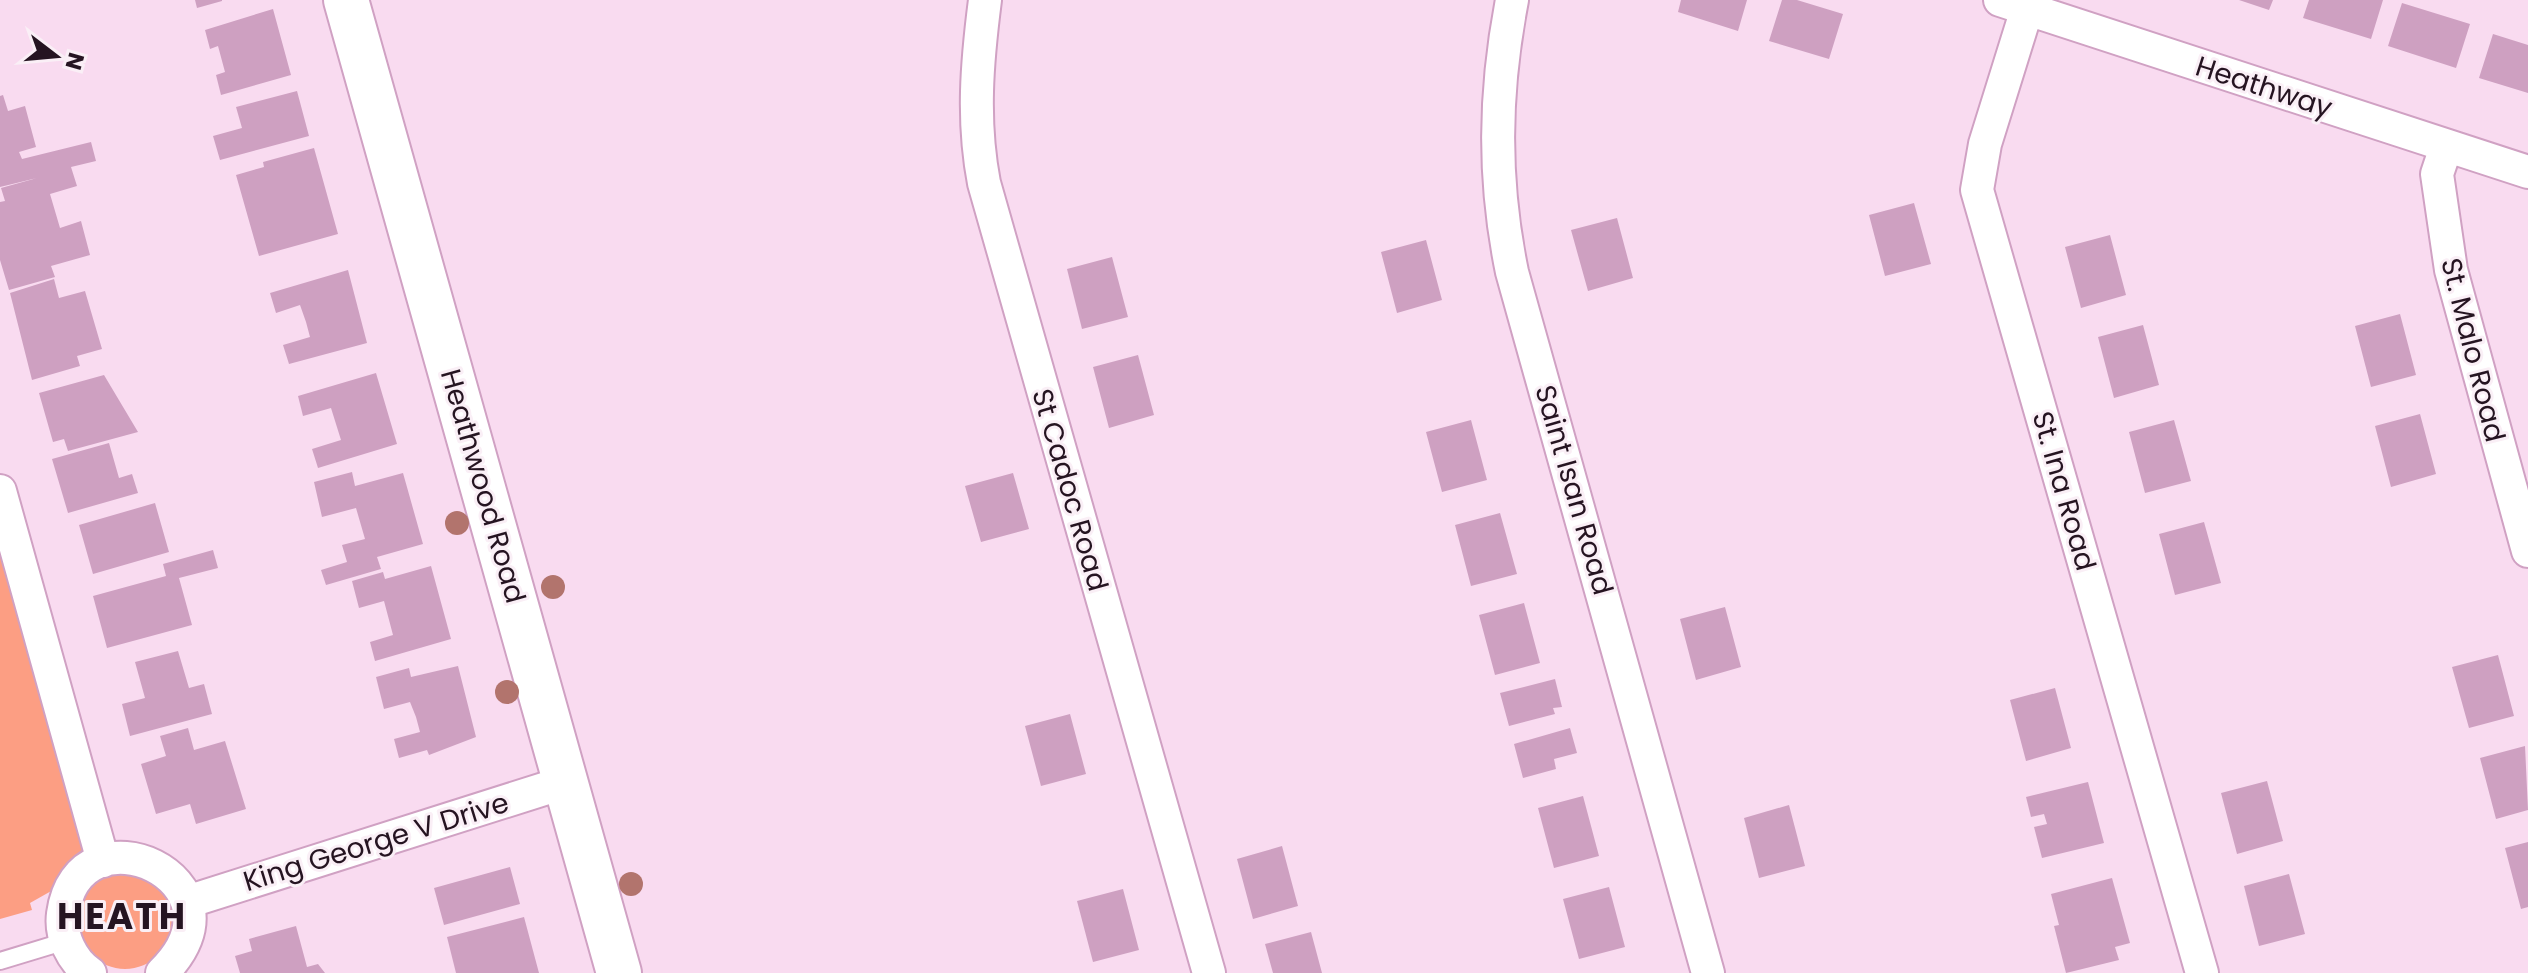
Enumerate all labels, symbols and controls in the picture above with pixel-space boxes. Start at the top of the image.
north arrow [16,16,96,96]
street label: Heathway [2191,47,2337,127]
text: N [58,49,92,74]
street label: St. Malo Road [2431,254,2515,446]
street label: Heathwood Road [431,364,535,608]
street label: Saint Isan Road [1525,381,1623,599]
street label: St Cadoc Road [1022,384,1118,596]
street label: St. Ina Road [2023,407,2105,575]
street label: King George V Drive [238,783,514,901]
district label: HEATH [57,891,187,942]

